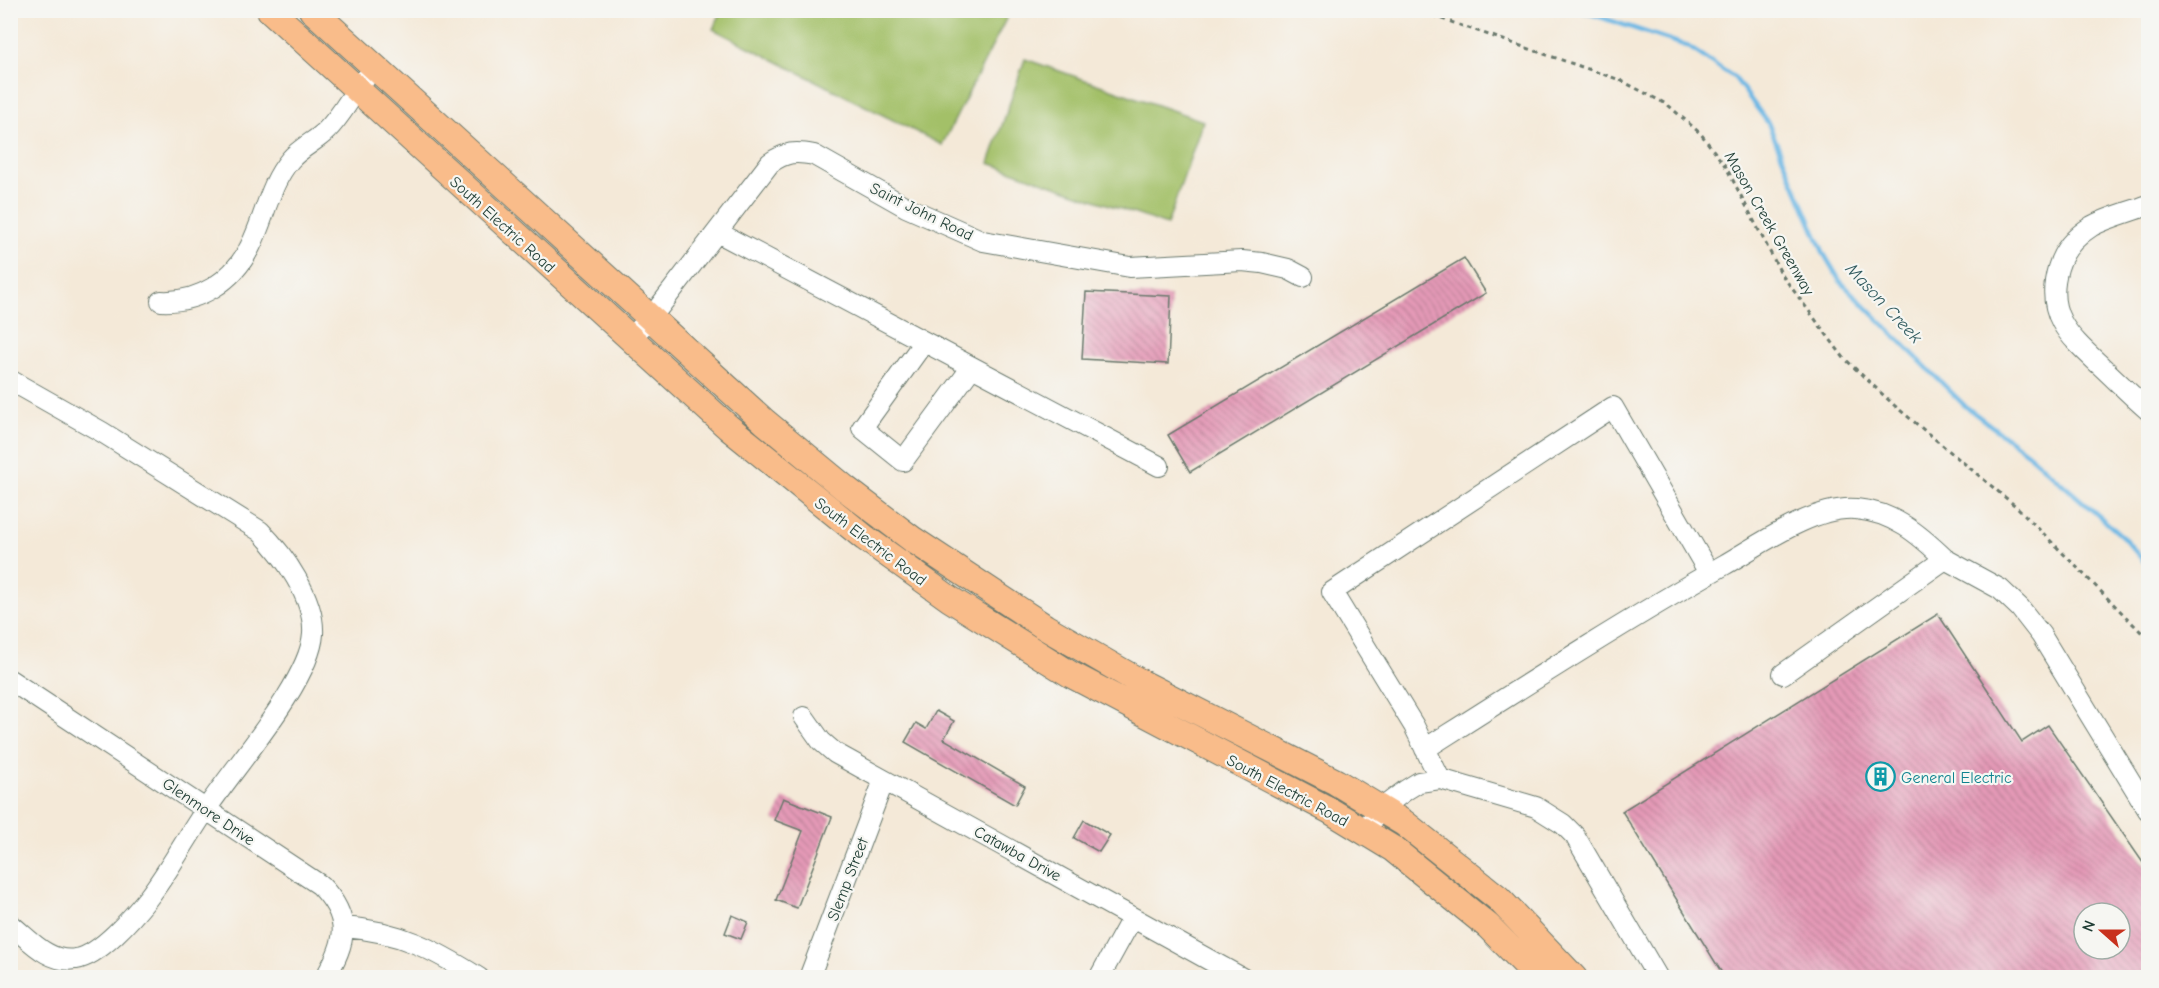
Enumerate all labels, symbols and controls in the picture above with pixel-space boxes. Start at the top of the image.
street label: Mason Creek Greenway [1721,148,1818,299]
street label: South Electric Road [446,173,559,277]
street label: Saint John Road [867,179,976,245]
water label: Mason Creek [1841,258,1926,348]
street label: South Electric Road [811,494,930,590]
street label: South Electric Road [1224,751,1351,831]
building icon: General Electric [1864,761,1896,793]
place label: General Electric [1901,769,2012,787]
street label: Glenmore Drive [159,774,258,849]
street label: Catawba Drive [971,823,1064,885]
street label: Slemp Street [824,835,872,923]
north arrow [2072,901,2132,961]
text: N [2079,918,2099,934]

